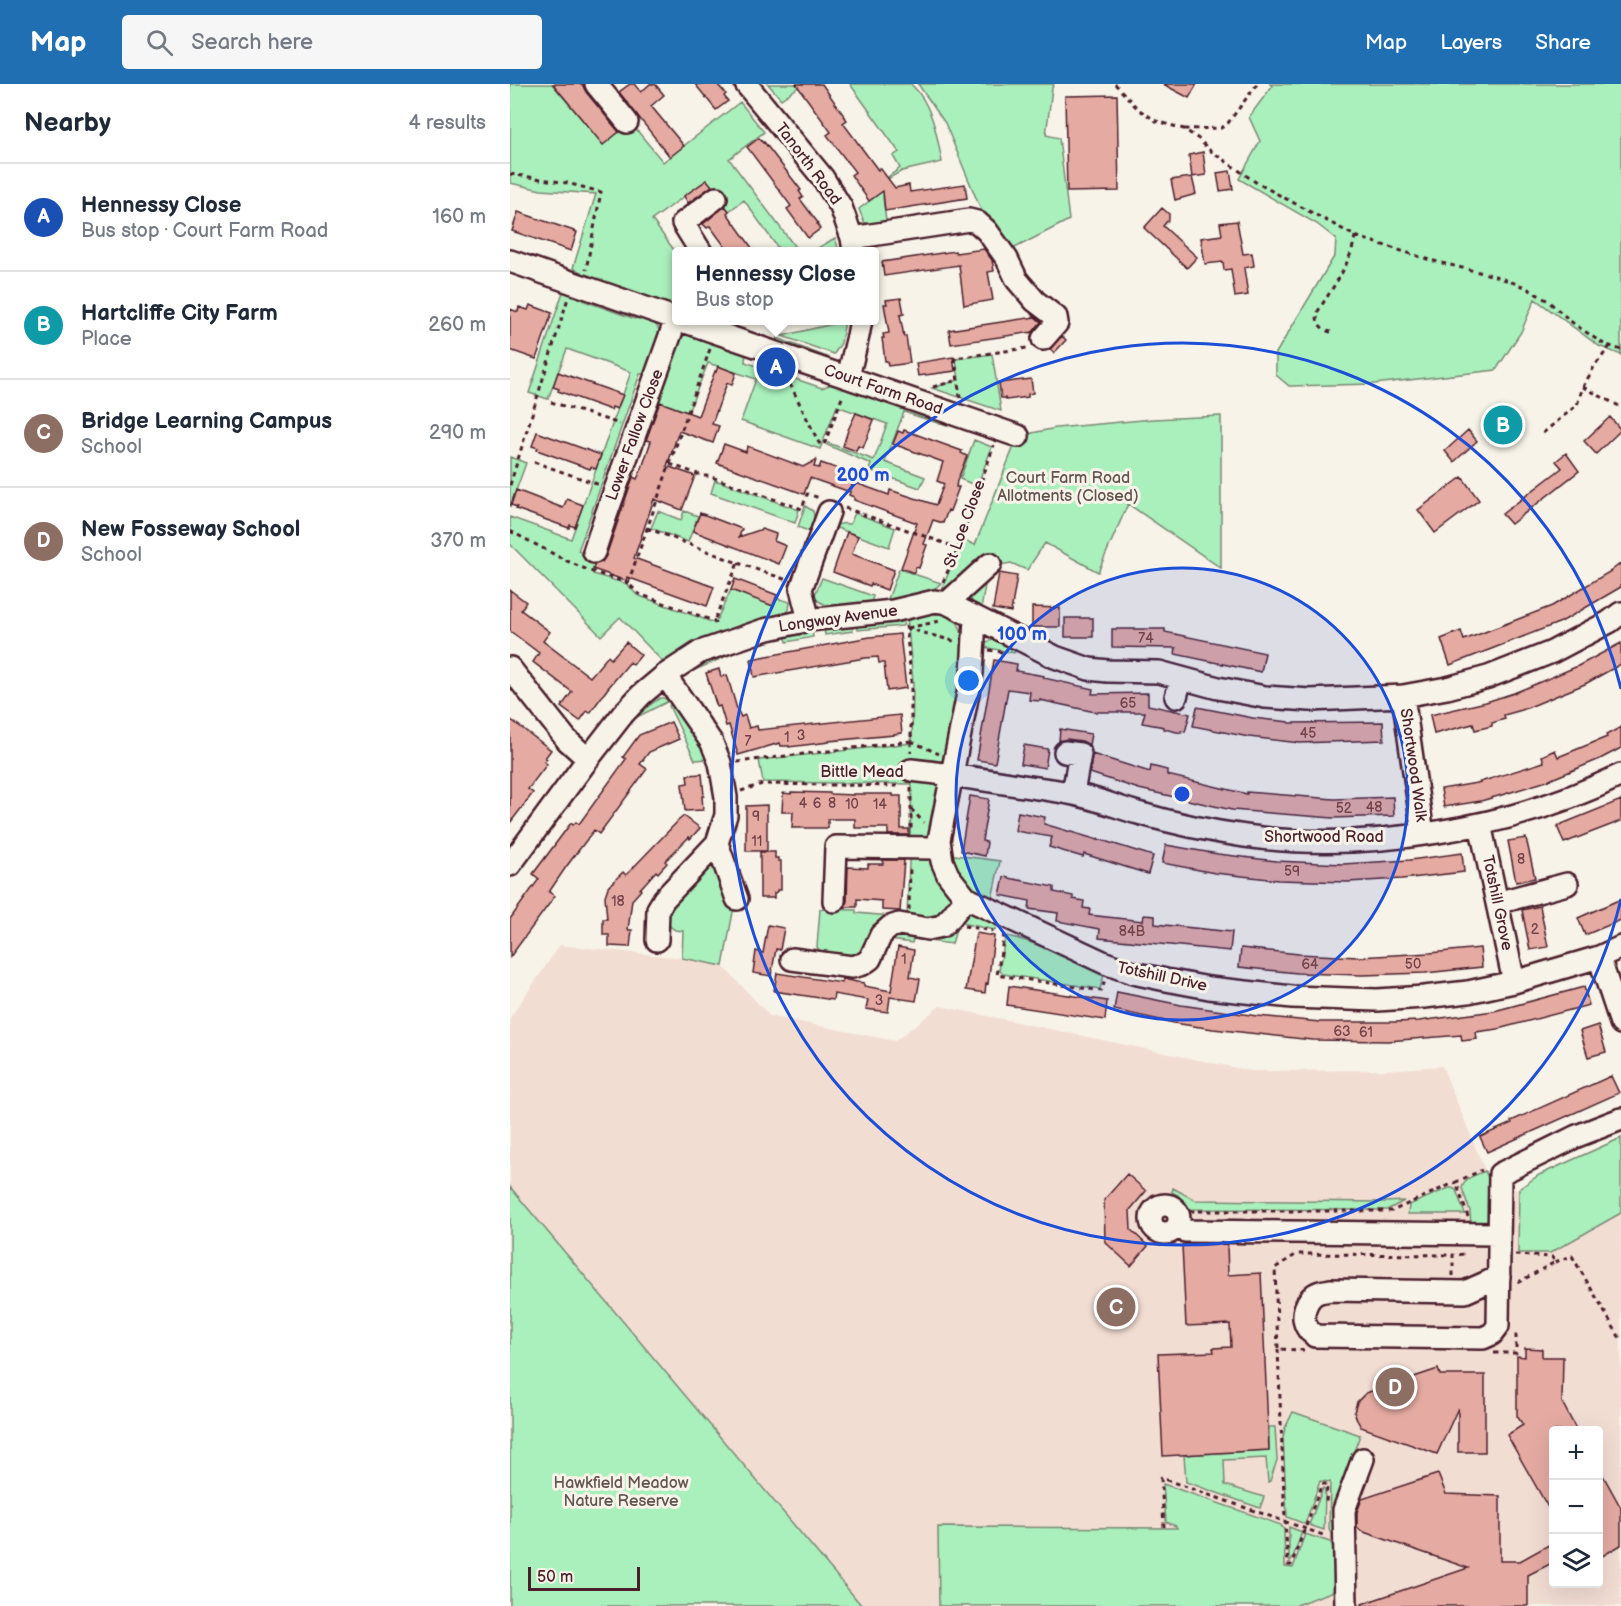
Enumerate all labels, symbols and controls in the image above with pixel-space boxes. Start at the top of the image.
search box [122,15,542,69]
text: Map [30,26,86,59]
icon: search [143,26,176,59]
text: Search here [191,29,313,56]
text: Map [1365,30,1407,55]
text: Layers [1440,30,1502,55]
text: Share [1535,30,1591,55]
text: Nearby [24,108,111,139]
text: 4 results [408,111,486,135]
street label: Tanorth Road [771,119,845,209]
text: Hennessy Close [81,192,241,219]
text: A [37,205,50,229]
text: 160 m [432,205,486,229]
text: Bus stop · Court Farm Road [81,219,328,243]
popup [672,247,879,325]
text: Hennessy Close [695,261,856,288]
text: Bus stop [695,288,774,312]
text: Hartcliffe City Farm [81,300,278,327]
text: B [36,313,51,337]
text: 260 m [428,313,486,337]
text: Place [81,327,132,351]
pin: A [756,344,796,390]
street label: Court Farm Road [821,361,945,419]
street label: Lower Fallow Close [602,366,668,503]
pin: B [1484,402,1522,448]
text: Bridge Learning Campus [81,408,332,435]
text: C [36,421,51,445]
text: 290 m [429,421,486,445]
text: School [81,435,142,459]
text: 200 m [836,465,890,486]
park label: Court Farm Road Allotments (Closed) [997,469,1139,506]
street label: St Loe Close [940,477,990,570]
text: New Fosseway School [81,516,300,543]
text: D [37,529,50,553]
text: 370 m [430,529,486,553]
text: School [81,543,142,567]
street label: Longway Avenue [777,601,899,637]
text: 100 m [997,624,1047,645]
house number: 74 [1138,630,1154,647]
your location [954,666,983,695]
house number: 65 [1120,695,1136,712]
street label: Shortwood Walk [1396,707,1430,823]
house number: 45 [1300,725,1316,742]
house number: 3 [797,727,805,744]
house number: 1 [784,729,790,746]
house number: 7 [745,733,752,750]
street label: Bittle Mead [820,763,904,782]
centre of rings [1172,784,1192,804]
house number: 4 [799,795,808,812]
house number: 6 [813,795,822,812]
house number: 8 [828,795,836,812]
house number: 10 [845,796,859,813]
house number: 14 [873,796,887,813]
house number: 48 [1366,799,1382,816]
house number: 52 [1336,800,1353,817]
house number: 9 [752,808,760,825]
street label: Shortwood Road [1264,828,1384,847]
house number: 11 [752,833,762,850]
house number: 8 [1517,851,1525,868]
street label: Totshill Grove [1478,854,1516,953]
house number: 59 [1284,863,1300,880]
house number: 18 [611,893,625,910]
house number: 2 [1531,921,1540,938]
house number: 84B [1119,923,1146,940]
house number: 1 [901,951,907,968]
house number: 64 [1301,956,1319,973]
house number: 50 [1405,956,1421,973]
street label: Totshill Drive [1115,958,1209,996]
house number: 3 [875,992,883,1009]
house number: 63 [1333,1023,1351,1040]
house number: 61 [1359,1024,1373,1041]
pin: C [1096,1284,1136,1330]
pin: D [1376,1364,1414,1410]
map controls [1549,1426,1603,1588]
button: + [1549,1426,1603,1480]
park label: Hawkfield Meadow Nature Reserve [554,1474,689,1511]
button: − [1549,1480,1603,1534]
button: layers [1549,1534,1603,1588]
scale bar [528,1564,640,1592]
text: 50 m [537,1568,573,1587]

